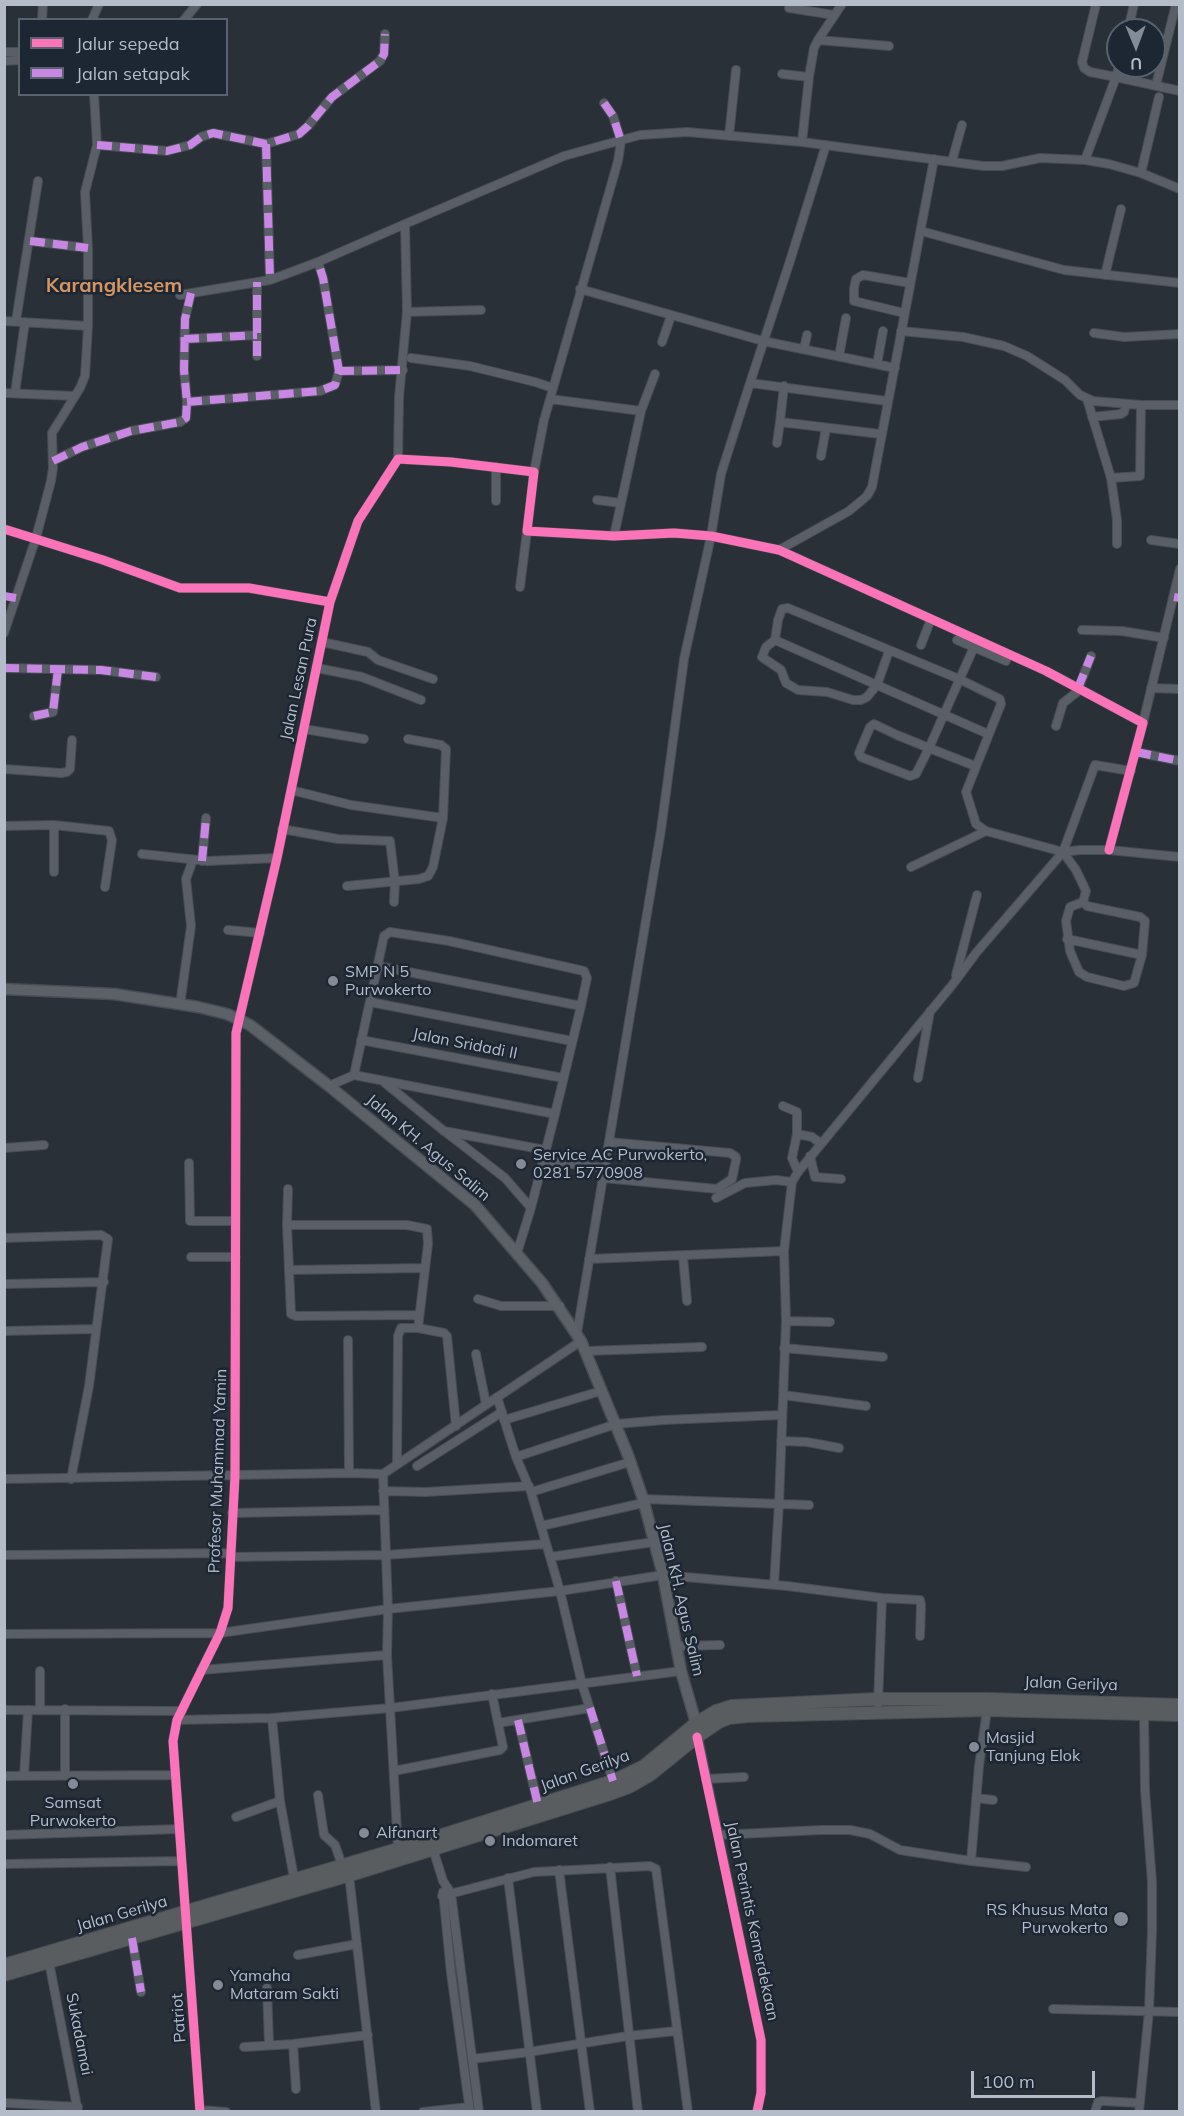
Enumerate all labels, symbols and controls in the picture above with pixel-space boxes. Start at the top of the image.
legend [18,18,228,96]
north arrow [1106,18,1166,78]
text: Jalur sepeda [76,32,180,55]
text: U [1130,54,1142,74]
text: Jalan setapak [76,62,190,85]
district label: Karangklesem [46,274,182,298]
street label: Jalan Lesan Pura [277,616,321,742]
place label: SMP N 5 Purwokerto [345,962,431,1000]
marker: SMP N 5 Purwokerto [326,974,340,988]
street label: Jalan Sridadi II [411,1024,519,1064]
street label: Jalan KH. Agus Salim [362,1091,494,1205]
place label: Service AC Purwokerto, 0281 5770908 [533,1145,707,1183]
marker: Service AC Purwokerto, 0281 5770908 [514,1157,528,1171]
street label: Profesor Muhammad Yamin [205,1368,231,1574]
street label: Jalan KH. Agus Salim [654,1522,708,1678]
street label: Jalan Gerilya [1024,1673,1118,1695]
place label: Masjid Tanjung Elok [986,1728,1080,1766]
marker: Masjid Tanjung Elok [967,1740,981,1754]
street label: Jalan Gerilya [538,1746,632,1796]
marker: Samsat Purwokerto [66,1777,80,1791]
place label: Samsat Purwokerto [30,1793,116,1831]
street label: Jalan Perintis Kemerdekaan [721,1820,783,2022]
place label: Alfanart [376,1823,437,1843]
marker: Alfanart [357,1826,371,1840]
place label: Indomaret [502,1831,578,1851]
marker: Indomaret [483,1834,497,1848]
street label: Jalan Gerilya [74,1892,170,1936]
place label: RS Khusus Mata Purwokerto [986,1900,1108,1938]
marker: RS Khusus Mata Purwokerto [1112,1910,1130,1928]
place label: Yamaha Mataram Sakti [230,1966,339,2004]
marker: Yamaha Mataram Sakti [211,1978,225,1992]
street label: Sukadamai [62,1991,96,2077]
street label: Patriot [168,1993,190,2043]
scale bar [974,2059,1098,2097]
text: 100 m [982,2070,1035,2093]

